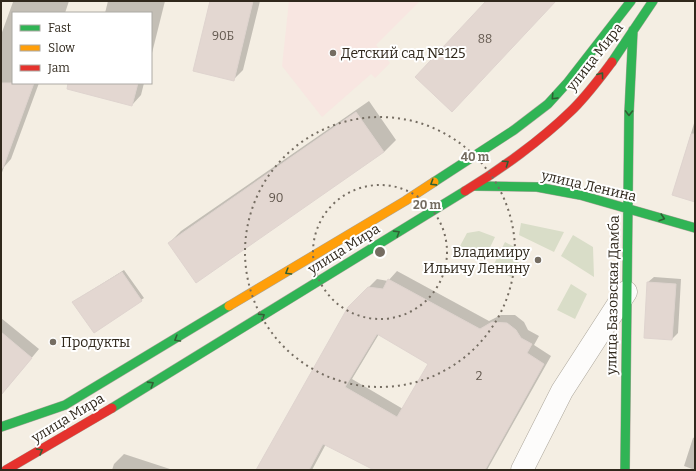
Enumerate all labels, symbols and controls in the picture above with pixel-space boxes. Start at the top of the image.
legend [12,12,152,84]
street label: улица Мира [563,19,627,95]
text: Fast [48,21,72,35]
house number: 90Б [212,29,234,43]
house number: 88 [478,32,492,46]
text: Slow [48,41,75,55]
place label: Детский сад №125 [341,45,466,62]
marker: Детский сад №125 [328,48,338,58]
text: Jam [47,61,70,75]
one-way arrow [596,73,603,80]
one-way arrow [551,92,558,100]
one-way arrow [625,110,634,116]
text: 40 m [461,150,490,164]
one-way arrow [502,160,509,168]
street label: улица Ленина [539,167,638,205]
one-way arrow [430,179,437,186]
house number: 90 [269,191,283,205]
text: 20 m [413,198,442,212]
one-way arrow [658,213,665,222]
street label: улица Базовская Дамба [603,215,623,376]
street label: улица Мира [304,220,383,278]
one-way arrow [393,231,400,238]
place label: Владимиру Ильичу Ленину [423,244,531,277]
centre of rings [373,245,387,259]
marker: Владимиру Ильичу Ленину [533,255,543,265]
one-way arrow [285,267,292,274]
one-way arrow [258,313,265,321]
place label: Продукты [61,334,130,351]
one-way arrow [174,334,181,341]
marker: Продукты [48,337,58,347]
house number: 2 [476,369,482,383]
one-way arrow [147,381,154,389]
street label: улица Мира [28,389,108,447]
one-way arrow [36,448,43,455]

